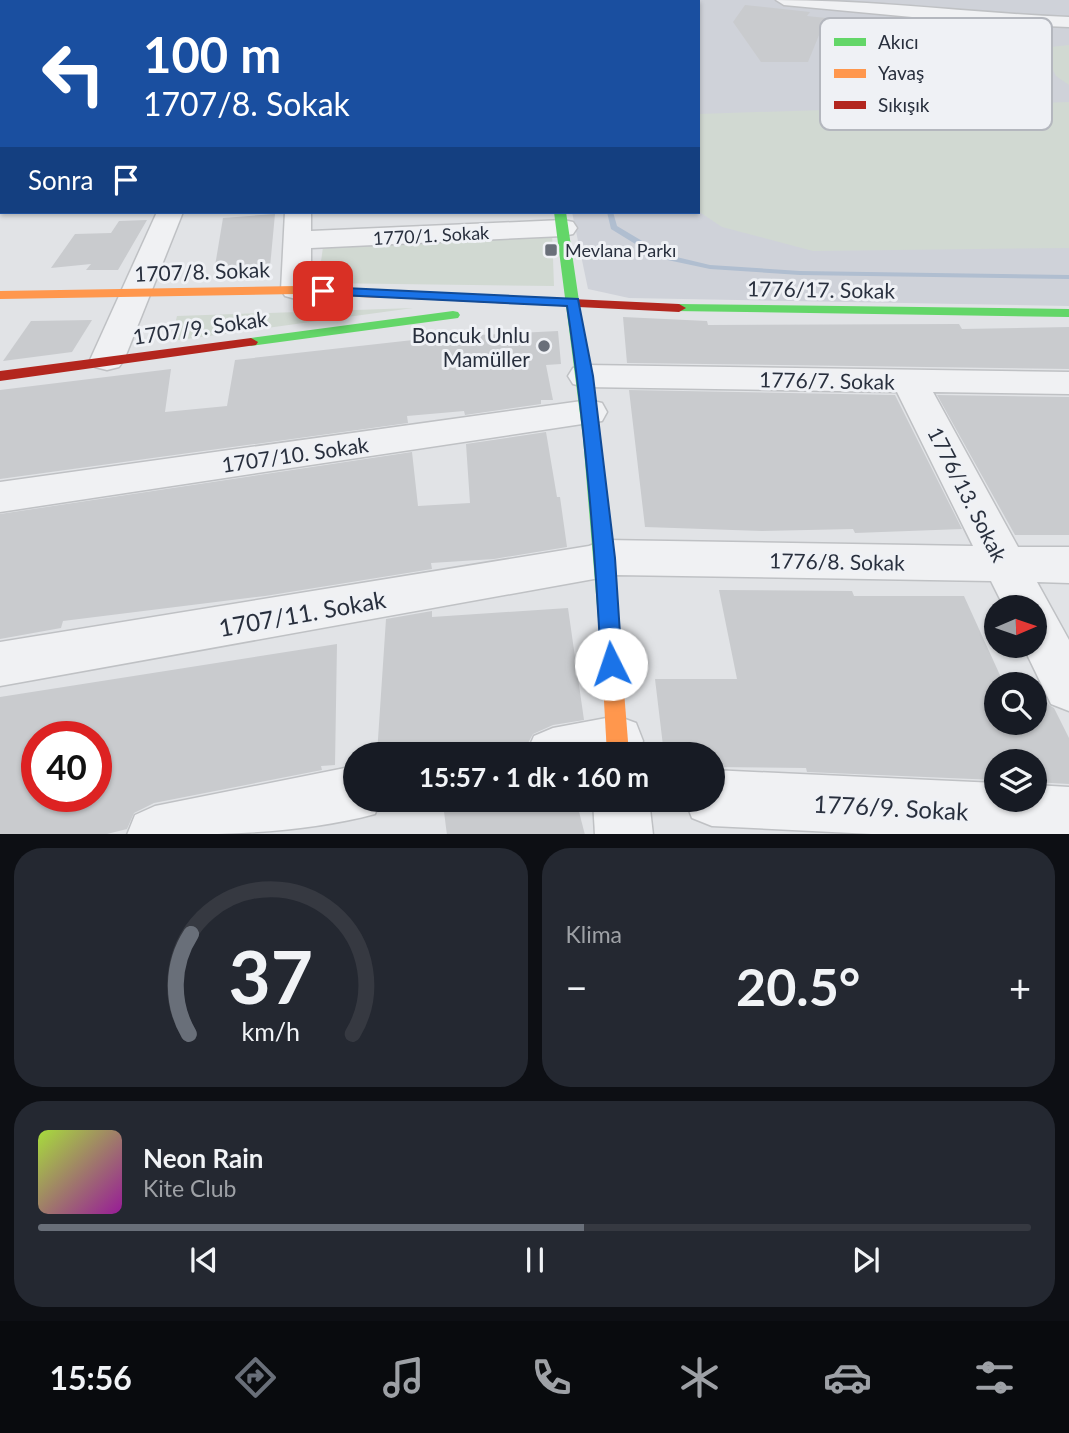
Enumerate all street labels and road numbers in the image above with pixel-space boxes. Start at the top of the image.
street label: 1770/1. Sokak [372,221,491,249]
street label: 1707/8. Sokak [134,256,271,286]
street label: 1776/17. Sokak [747,275,895,303]
street label: 1707/9. Sokak [131,305,269,349]
street label: 1776/7. Sokak [759,366,895,394]
street label: 1776/13. Sokak [923,422,1013,566]
street label: 1707/10. Sokak [220,431,370,477]
street label: 1776/8. Sokak [769,547,905,575]
street label: 1707/11. Sokak [216,584,389,642]
street label: 1776/9. Sokak [813,788,970,826]

